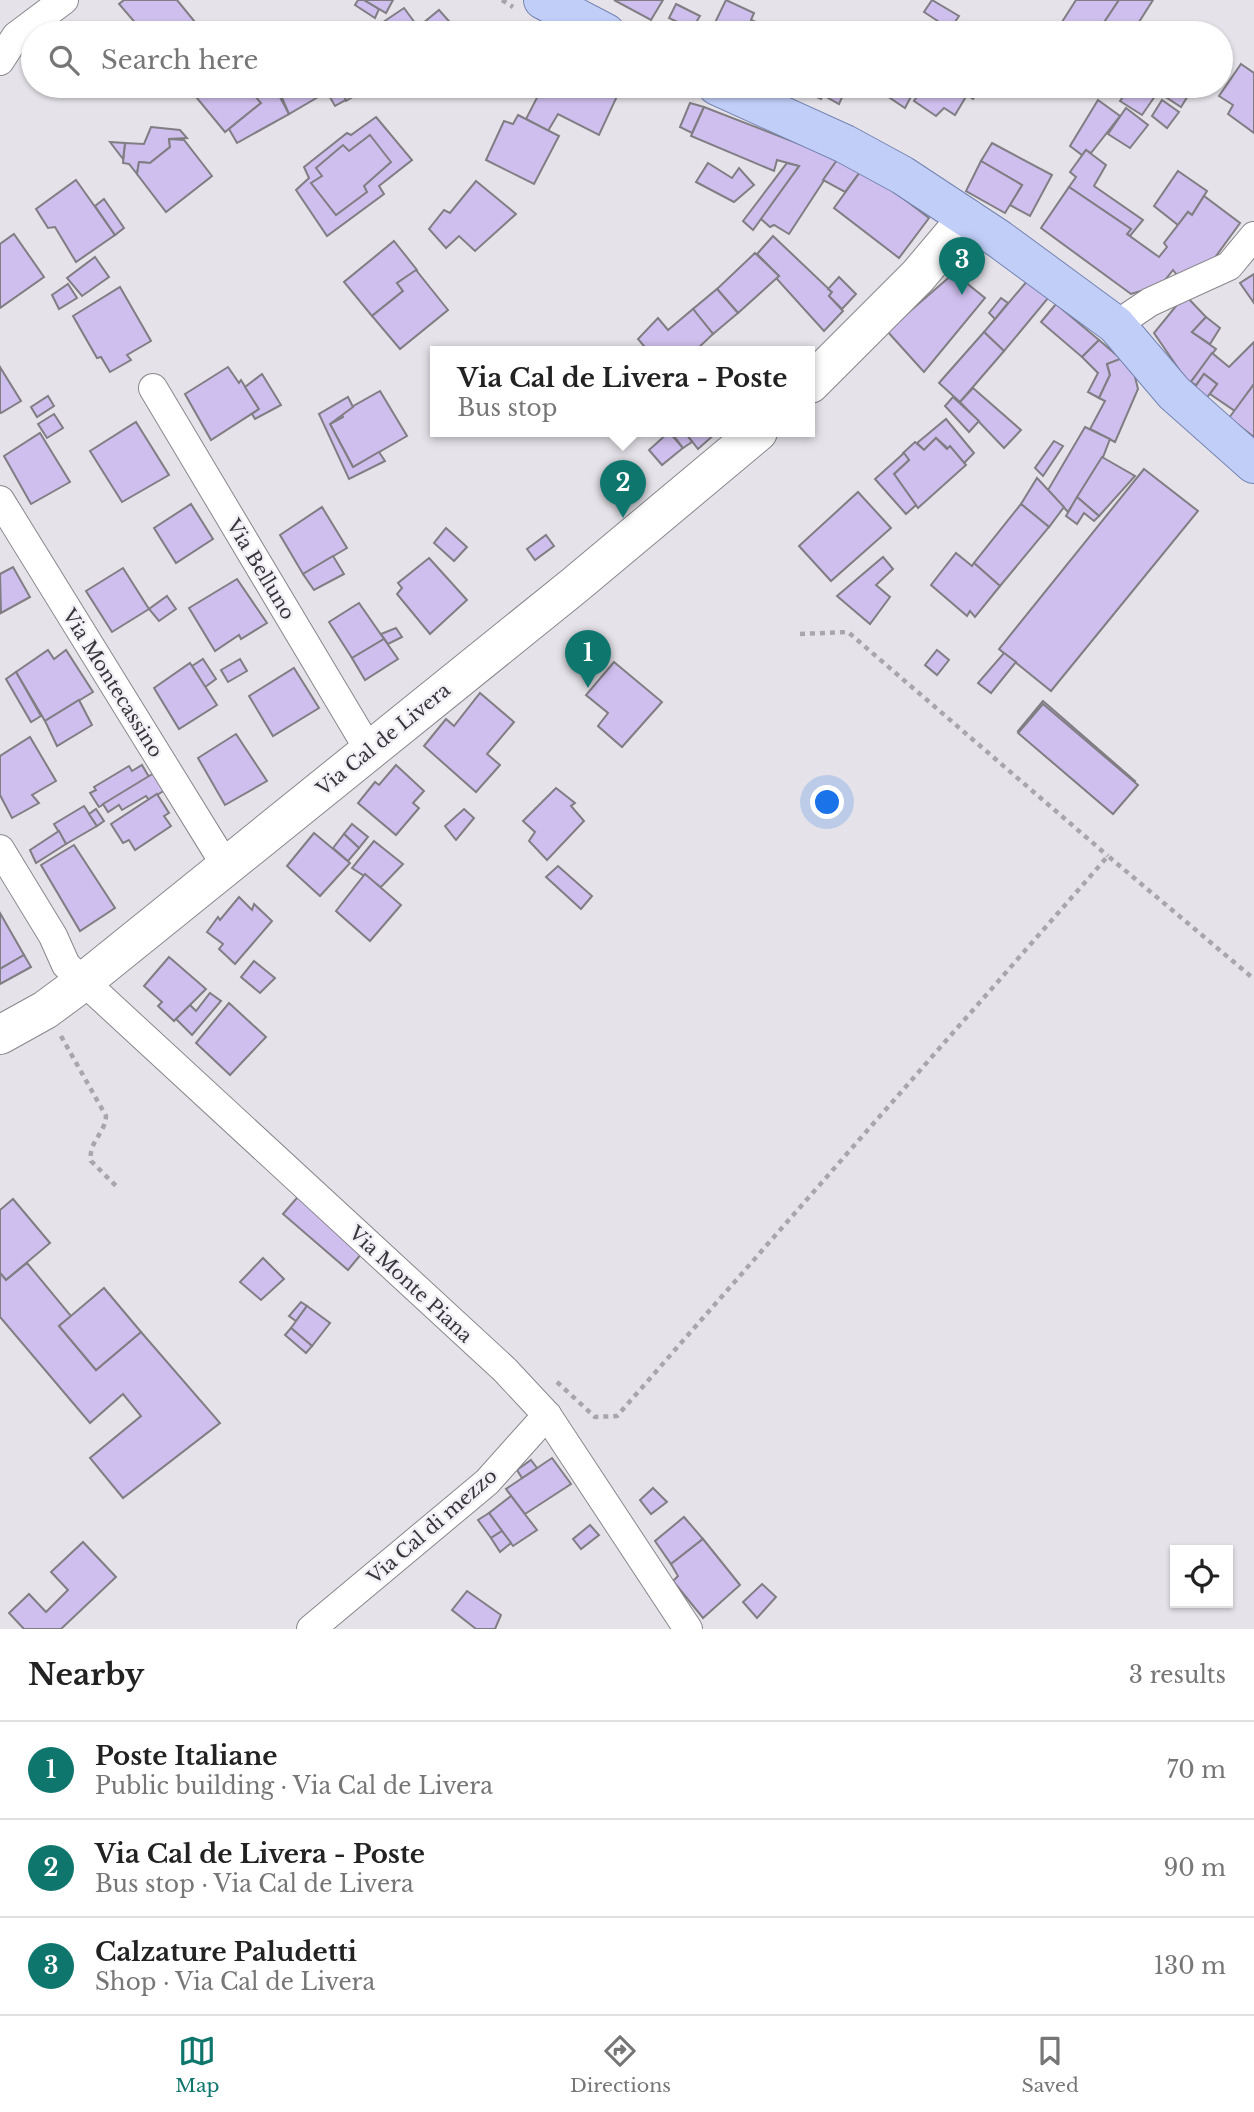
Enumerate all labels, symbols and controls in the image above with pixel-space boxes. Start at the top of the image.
search box [21,21,1233,98]
icon: search [45,41,83,79]
text: Search here [101,44,258,76]
pin: 3 [939,237,985,295]
popup [430,346,815,437]
text: Via Cal de Livera - Poste [457,362,788,394]
text: Bus stop [457,394,557,422]
pin: 2 [600,460,646,518]
street label: Via Belluno [221,514,300,624]
street label: Via Montecassino [57,604,168,762]
pin: 1 [565,630,611,688]
street label: Via Cal de Livera [311,678,455,801]
your location [810,785,844,819]
street label: Via Monte Piana [344,1221,477,1348]
street label: Via Cal di mezzo [362,1464,502,1590]
map controls [1170,1545,1233,1608]
button: locate [1170,1545,1233,1608]
text: Nearby [28,1656,144,1693]
text: 3 results [1129,1661,1226,1689]
text: Poste Italiane [95,1740,278,1772]
text: 1 [46,1756,56,1784]
text: 70 m [1167,1756,1226,1784]
text: Public building · Via Cal de Livera [95,1772,493,1800]
text: Via Cal de Livera - Poste [95,1838,425,1870]
text: 2 [44,1854,58,1882]
text: 90 m [1164,1854,1226,1882]
text: Bus stop · Via Cal de Livera [95,1870,414,1898]
text: Calzature Paludetti [95,1936,357,1968]
text: 3 [44,1952,58,1980]
text: 130 m [1154,1952,1226,1980]
text: Shop · Via Cal de Livera [95,1968,375,1996]
tab: Map [175,2032,219,2097]
tab: Directions [570,2032,671,2097]
tab: Saved [1021,2032,1079,2097]

